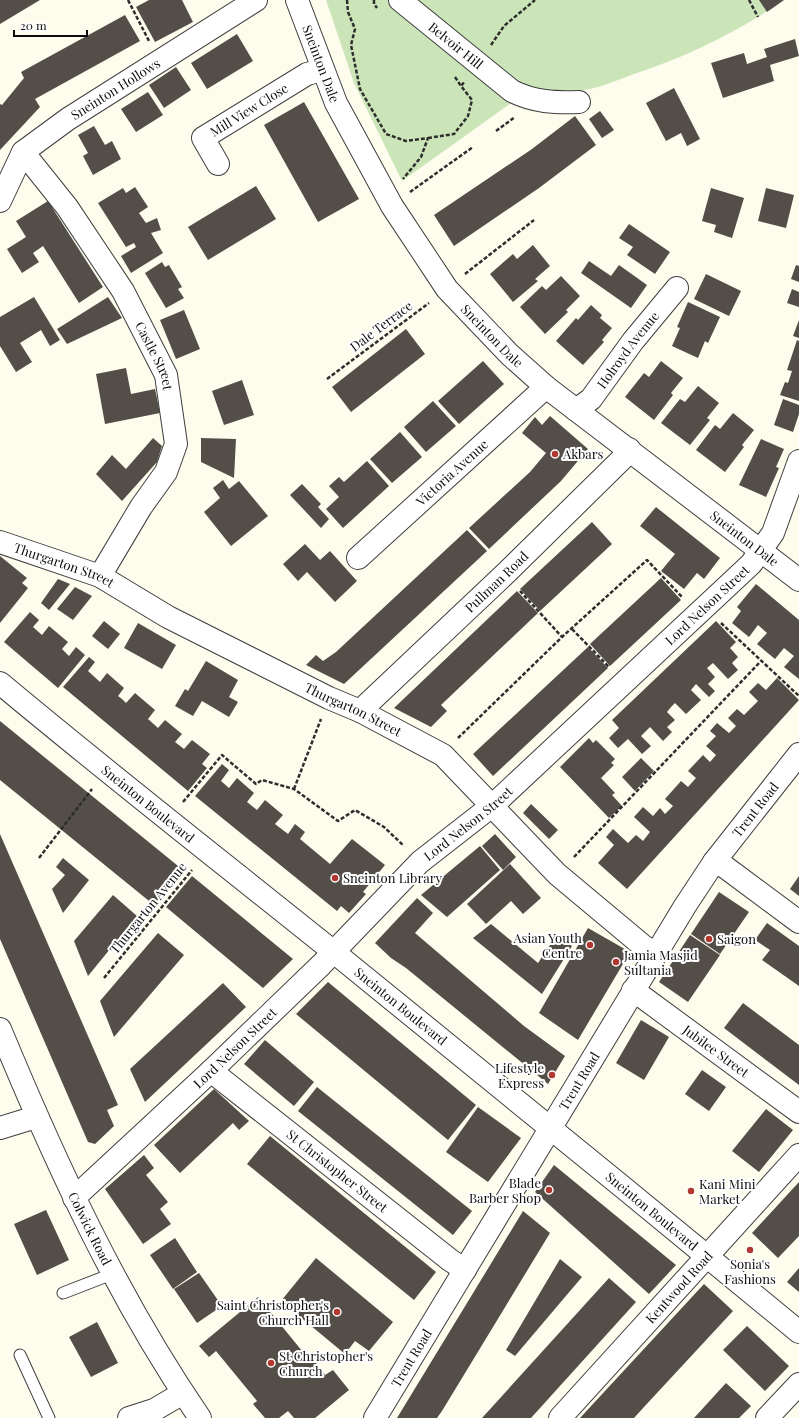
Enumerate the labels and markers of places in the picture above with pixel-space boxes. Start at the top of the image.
place label: Akbars [562,445,604,462]
marker: Akbars [550,449,560,459]
place label: Sneinton Library [343,869,442,886]
marker: Sneinton Library [330,873,340,883]
place label: Asian Youth Centre [512,929,582,961]
place label: Saigon [717,930,756,947]
marker: Saigon [704,934,714,944]
marker: Asian Youth Centre [585,940,595,950]
place label: Jamia Masjid Sultania [623,946,698,978]
marker: Jamia Masjid Sultania [611,957,621,967]
place label: Lifestyle Express [495,1059,544,1091]
marker: Lifestyle Express [547,1070,557,1080]
place label: Blade Barber Shop [469,1174,541,1206]
place label: Kani Mini Market [699,1175,756,1207]
marker: Blade Barber Shop [544,1185,554,1195]
marker: Kani Mini Market [686,1186,696,1196]
marker: Sonia's Fashions [745,1245,755,1255]
place label: Sonia's Fashions [724,1255,776,1287]
place label: Saint Christopher's Church Hall [217,1296,329,1328]
marker: Saint Christopher's Church Hall [332,1307,342,1317]
place label: St Christopher's Church [279,1347,373,1379]
marker: St Christopher's Church [266,1358,276,1368]

